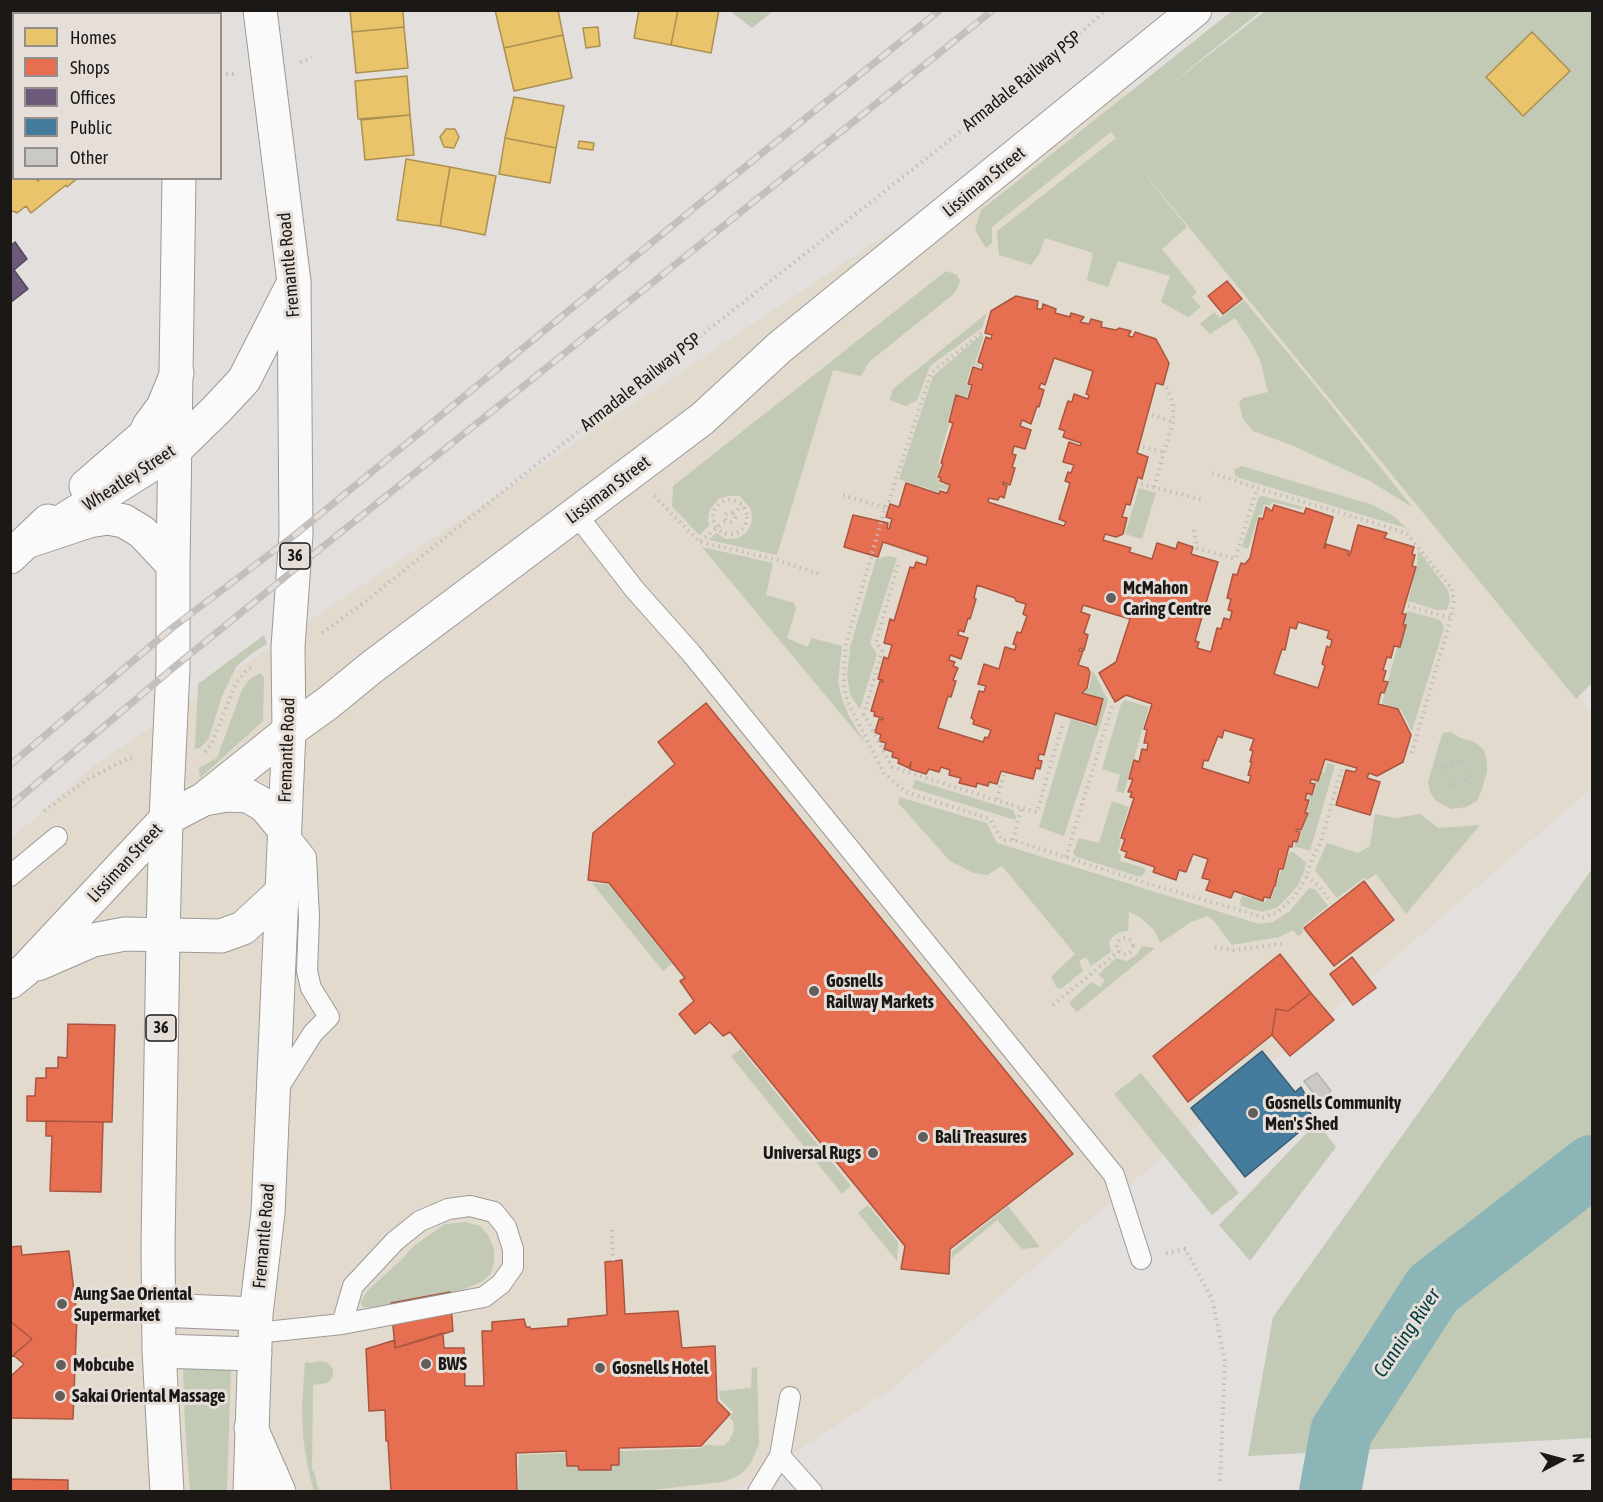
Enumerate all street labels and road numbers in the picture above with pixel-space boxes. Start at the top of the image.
street label: Armadale Railway PSP [958,26,1086,136]
street label: Lissiman Street [938,142,1030,222]
street label: Fremantle Road [274,212,304,318]
street label: Armadale Railway PSP [576,328,706,436]
street label: Wheatley Street [79,440,179,516]
street label: Lissiman Street [562,451,654,529]
road number: 36 [280,543,310,569]
street label: Fremantle Road [274,697,300,803]
street label: Lissiman Street [83,819,167,907]
road number: 36 [146,1015,176,1041]
street label: Fremantle Road [249,1183,279,1289]

